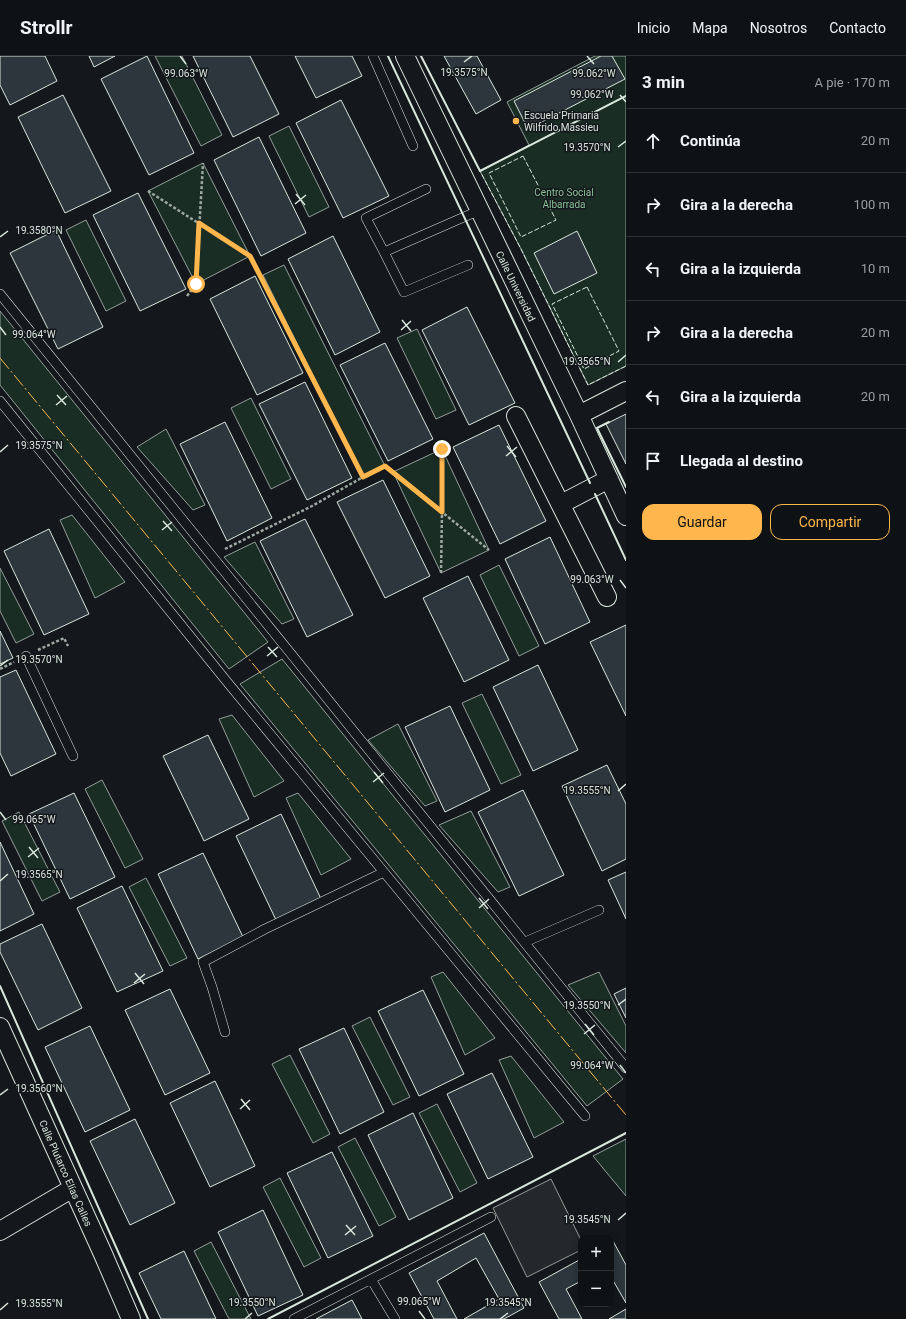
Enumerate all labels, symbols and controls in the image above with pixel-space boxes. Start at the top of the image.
text: Strollr [20,16,73,39]
text: Inicio [637,20,670,36]
text: Mapa [692,20,728,36]
text: Nosotros [750,20,807,36]
text: Contacto [829,20,886,36]
text: 19.3575°N [440,67,488,78]
text: 99.063°W [164,68,208,79]
text: 99.062°W [572,68,616,79]
text: 3 min [642,72,685,92]
text: A pie · 170 m [815,75,890,90]
text: 99.062°W [570,89,614,100]
place label: Escuela Primaria Wilfrido Massieu [524,110,599,133]
marker: Escuela Primaria Wilfrido Massieu [511,116,521,126]
icon: ahead [642,130,664,152]
text: Continúa [680,132,741,150]
text: 20 m [861,133,890,148]
text: 19.3570°N [563,142,611,153]
park label: Centro Social Albarrada [534,187,594,210]
icon: right [642,194,664,216]
text: Gira a la derecha [680,196,793,214]
text: 100 m [853,197,890,212]
text: 19.3580°N [15,225,63,236]
street label: Calle Universidad [494,249,537,323]
icon: left [642,258,664,280]
text: Gira a la izquierda [680,260,801,278]
text: 10 m [861,261,890,276]
route start [187,275,205,293]
icon: right [642,322,664,344]
text: Gira a la derecha [680,324,793,342]
text: 20 m [861,325,890,340]
text: 99.064°W [12,329,56,340]
text: 19.3565°N [563,356,611,367]
icon: left [642,386,664,408]
text: Gira a la izquierda [680,388,801,406]
text: 20 m [861,389,890,404]
text: 19.3575°N [15,440,63,451]
route end [433,440,451,458]
icon: arrive [642,450,664,472]
text: Llegada al destino [680,452,803,470]
button: Guardar [642,504,762,540]
button: Compartir [770,504,890,540]
text: 99.063°W [570,574,614,585]
text: 19.3570°N [15,654,63,665]
text: 19.3555°N [563,785,611,796]
text: 99.065°W [12,814,56,825]
text: 19.3565°N [15,869,63,880]
text: 19.3550°N [563,1000,611,1011]
text: 99.064°W [570,1060,614,1071]
text: 19.3560°N [15,1083,63,1094]
street label: Calle Plutarco Elías Calles [37,1118,94,1228]
text: 19.3545°N [563,1214,611,1225]
map controls [578,1235,614,1307]
button: + [578,1235,614,1271]
button: − [578,1271,614,1307]
text: 99.065°W [397,1296,441,1307]
text: 19.3550°N [228,1297,276,1308]
text: 19.3545°N [484,1297,532,1308]
text: 19.3555°N [15,1298,63,1309]

